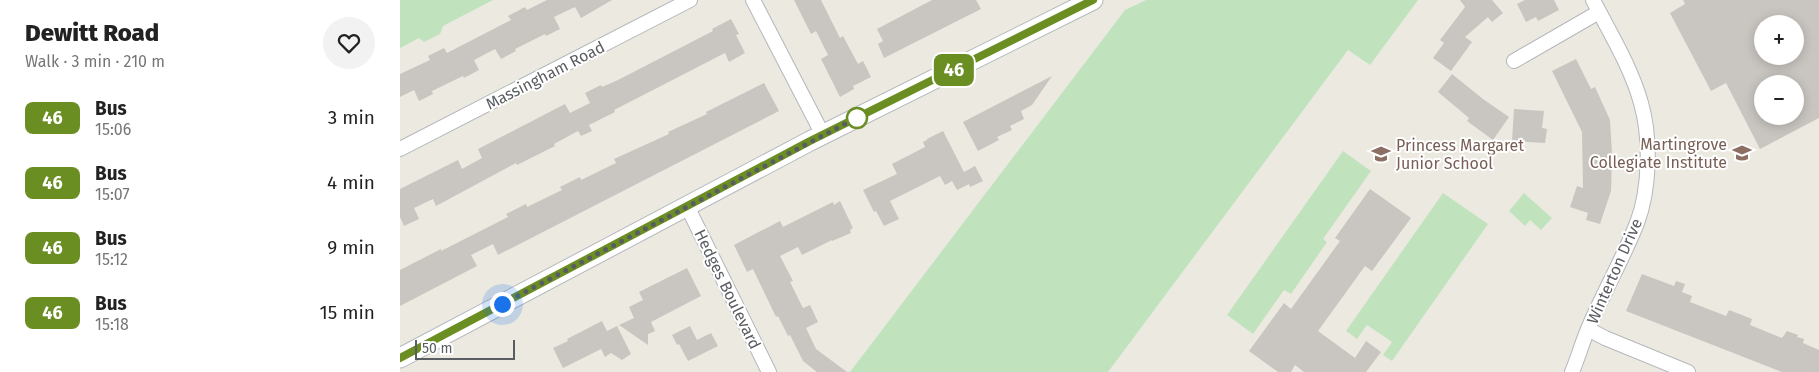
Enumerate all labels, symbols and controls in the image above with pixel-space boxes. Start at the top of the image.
map controls [1754,15,1804,125]
button: + [1754,15,1804,65]
button: heart [323,17,375,69]
text: Dewitt Road [25,19,159,47]
street label: Massingham Road [483,37,608,114]
text: Walk · 3 min · 210 m [25,52,165,71]
line badge: 46 [932,54,976,86]
text: 46 [944,59,964,81]
button: − [1754,75,1804,125]
text: Bus [95,97,127,120]
text: 3 min [328,106,375,129]
text: 46 [42,107,63,129]
unlabelled marker [846,107,868,129]
text: 15:06 [95,120,131,139]
place label: Martingrove Collegiate Institute [1590,135,1727,172]
place label: Princess Margaret Junior School [1396,136,1524,173]
school or university icon: Martingrove Collegiate Institute [1731,142,1753,164]
school or university icon: Princess Margaret Junior School [1370,143,1392,165]
text: Bus [95,162,127,185]
text: 4 min [327,171,375,194]
text: 46 [42,172,63,194]
text: 15:07 [95,185,130,204]
street label: Winterton Drive [1583,215,1646,327]
street label: Hedges Boulevard [690,226,765,352]
text: Bus [95,227,127,250]
text: 9 min [327,236,375,259]
text: 46 [42,237,63,259]
text: 15:12 [95,250,128,269]
text: Bus [95,292,127,315]
your location [490,292,515,317]
text: 15 min [319,301,375,324]
text: 46 [42,302,63,324]
text: 15:18 [95,315,129,334]
scale bar [415,337,515,360]
text: 50 m [422,340,453,357]

